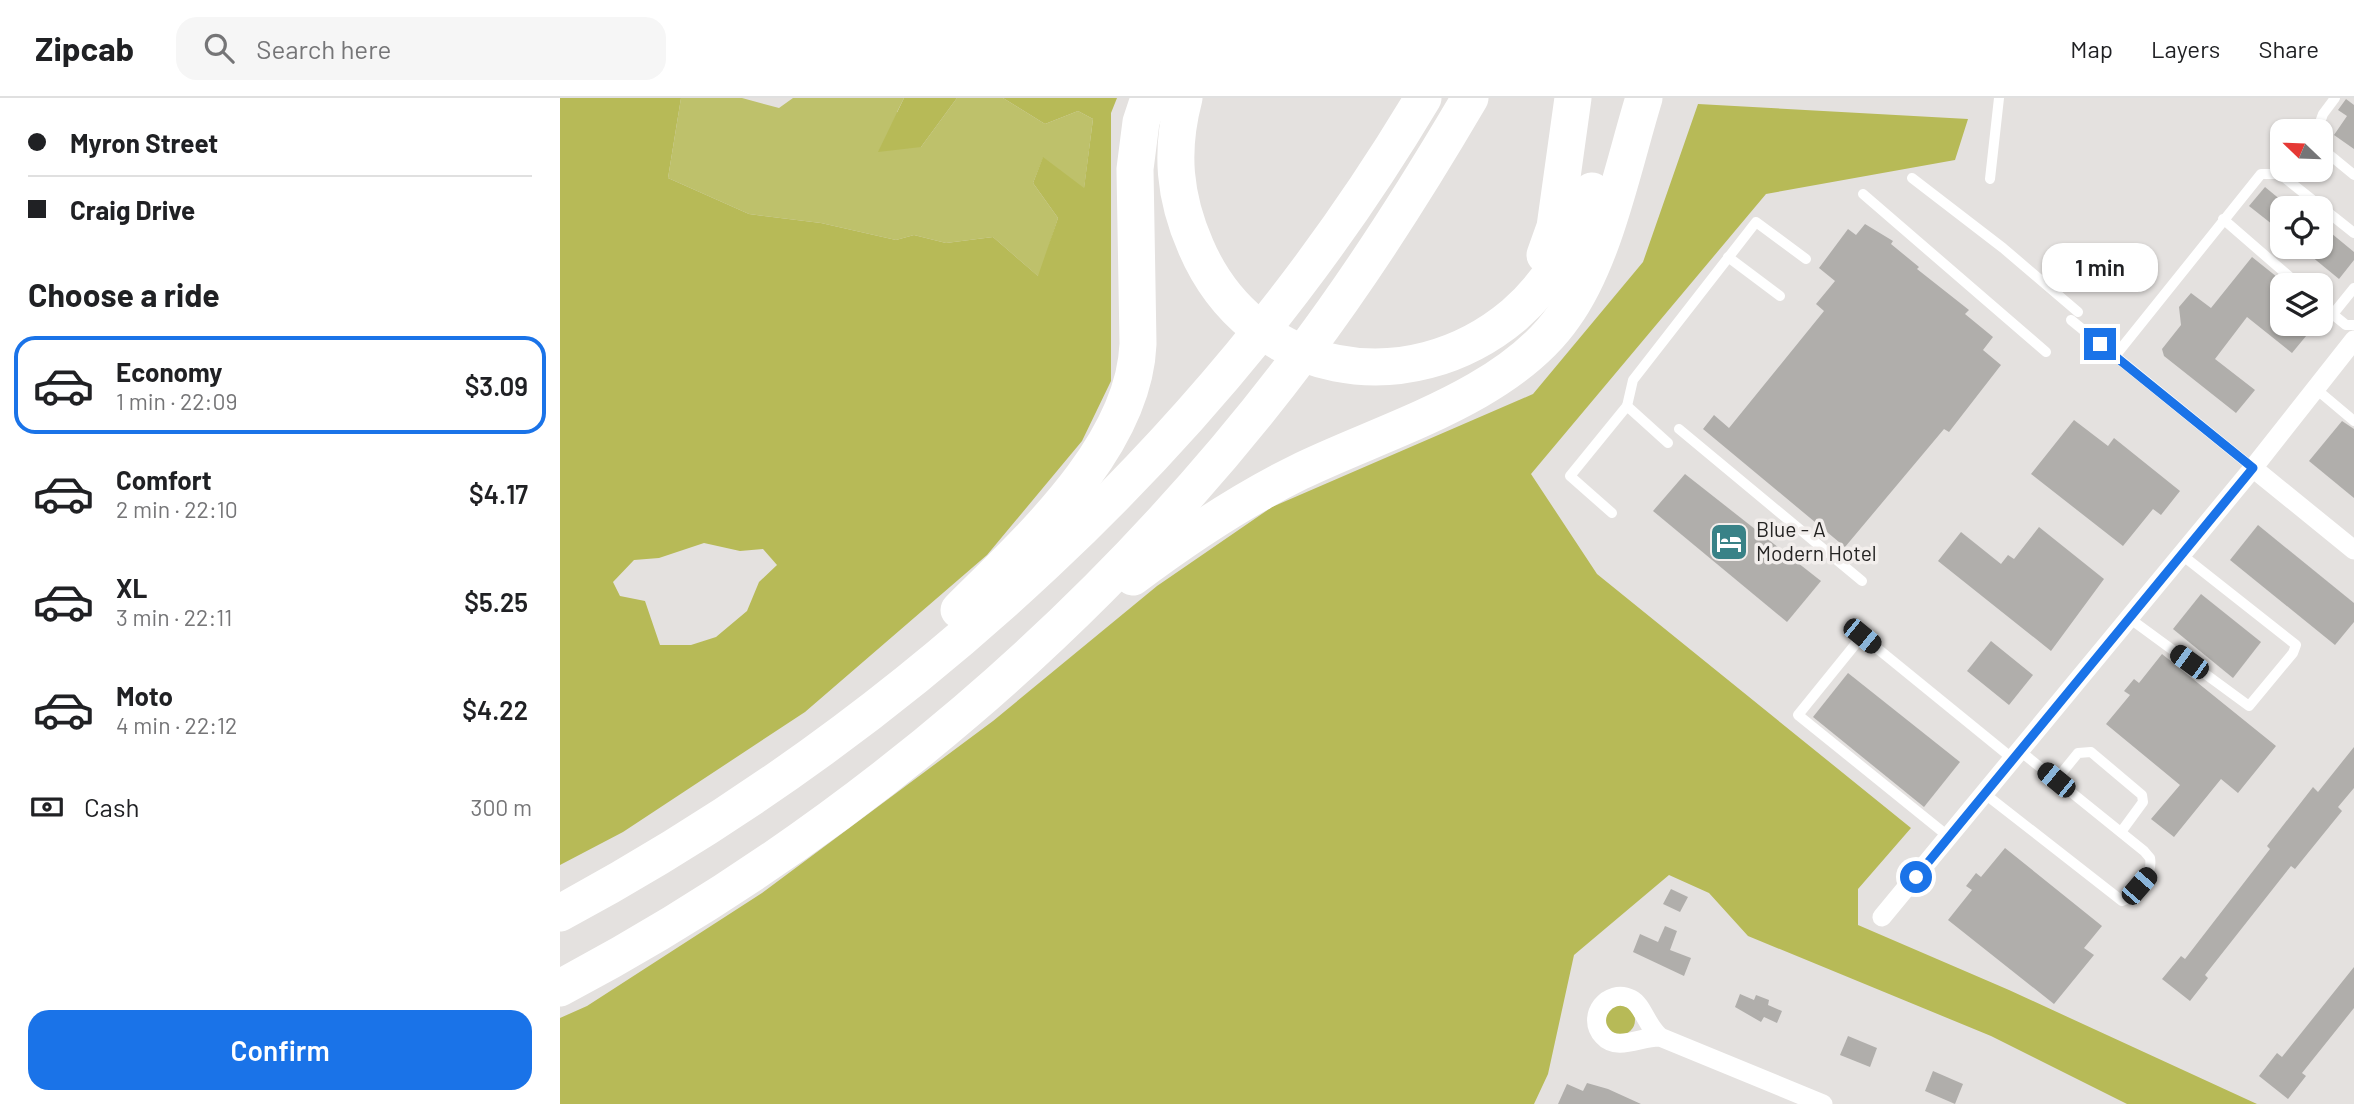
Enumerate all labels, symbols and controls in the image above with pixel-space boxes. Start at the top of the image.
search box [176,17,666,80]
text: Zipcab [35,28,134,68]
icon: search [200,29,238,67]
text: Search here [256,33,391,64]
text: Map [2070,34,2113,63]
text: Layers [2151,34,2220,63]
text: Share [2258,34,2319,63]
north arrow [2270,119,2333,182]
map controls [2270,119,2333,336]
text: Myron Street [70,127,218,158]
text: Craig Drive [70,194,195,225]
button: locate [2270,196,2333,259]
callout: 1 min [2042,243,2158,292]
text: 1 min [2075,253,2125,281]
button: layers [2270,273,2333,336]
text: Choose a ride [28,275,220,313]
route end [2084,328,2116,360]
icon: car [32,354,95,417]
text: Economy [116,356,222,387]
text: $3.09 [465,370,528,401]
text: 1 min · 22:09 [116,387,237,415]
icon: car [32,462,95,525]
text: Comfort [116,464,212,495]
text: $4.17 [469,478,528,509]
text: 2 min · 22:10 [116,495,238,523]
place label: Blue - A Modern Hotel [1756,516,1877,565]
hotel icon: Blue - A Modern Hotel [1708,521,1750,563]
icon: car [32,570,95,633]
text: XL [116,572,147,603]
text: $5.25 [464,586,528,617]
text: 3 min · 22:11 [116,603,232,631]
car [1840,615,1885,657]
car [2166,641,2213,683]
icon: car [32,678,95,741]
text: Moto [116,680,173,711]
text: $4.22 [462,694,528,725]
text: 4 min · 22:12 [116,711,237,739]
car [2034,759,2079,801]
icon: cash [28,788,66,826]
text: Cash [84,791,139,822]
text: 300 m [471,793,532,821]
route start [1900,861,1932,893]
car [2118,863,2161,909]
button: Confirm [28,1010,532,1090]

